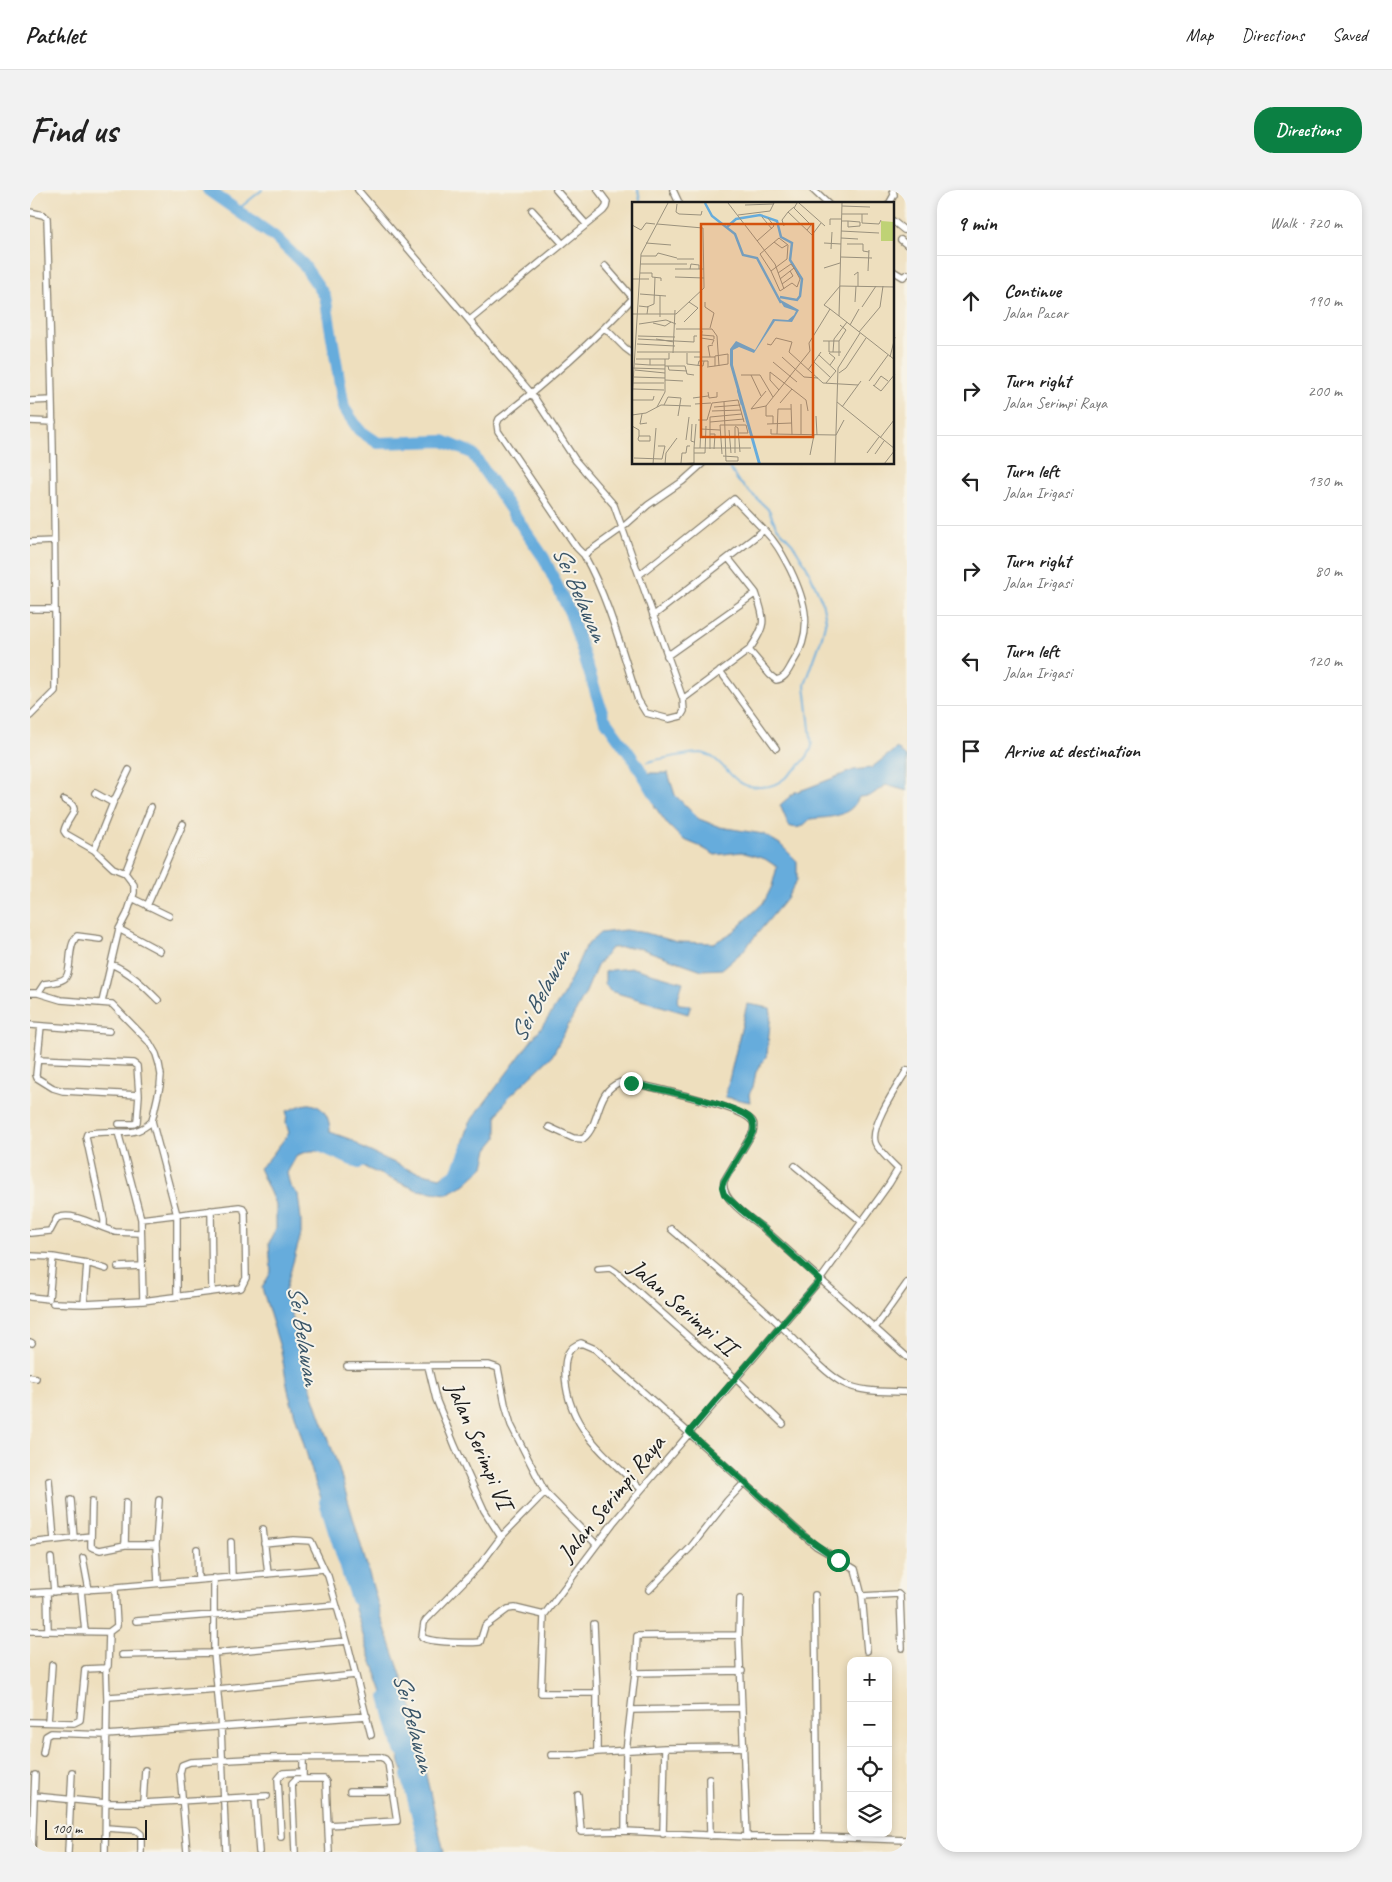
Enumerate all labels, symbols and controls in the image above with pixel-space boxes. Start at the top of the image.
text: Pathlet [25,20,85,50]
text: Map [1186,24,1213,46]
text: Directions [1241,24,1304,46]
text: Saved [1332,24,1367,46]
button: Directions [1254,107,1362,153]
text: Find us [30,108,117,153]
inset map [632,202,894,465]
text: 9 min [957,210,997,236]
text: Walk · 720 m [1270,213,1342,233]
text: Continue [1004,279,1061,303]
icon: ahead [957,287,985,315]
text: 190 m [1308,291,1342,311]
text: Jalan Pacar [1004,303,1068,323]
text: Turn right [1004,369,1071,393]
icon: right [957,377,985,405]
text: 200 m [1308,381,1342,401]
text: Jalan Serimpi Raya [1004,393,1107,413]
text: Turn left [1004,459,1059,483]
icon: left [957,467,985,495]
text: 130 m [1308,471,1342,491]
text: Jalan Irigasi [1004,483,1072,503]
water label: Sei Belawan [545,541,616,648]
text: Turn right [1004,549,1071,573]
icon: right [957,557,985,585]
text: 80 m [1315,561,1342,581]
text: Jalan Irigasi [1004,573,1072,593]
text: Turn left [1004,639,1059,663]
icon: left [957,647,985,675]
text: 120 m [1308,651,1342,671]
text: Jalan Irigasi [1004,663,1072,683]
icon: arrive [957,737,985,765]
text: Arrive at destination [1004,739,1140,763]
water label: Sei Belawan [502,941,579,1047]
route end [620,1072,643,1095]
street label: Jalan Serimpi II [622,1251,747,1365]
water label: Sei Belawan [280,1283,328,1390]
street label: Jalan Serimpi VI [439,1376,522,1518]
street label: Jalan Serimpi Raya [550,1427,672,1568]
route start [827,1549,850,1572]
map controls [847,1657,892,1837]
button: + [847,1657,892,1702]
water label: Sei Belawan [386,1669,443,1778]
button: − [847,1702,892,1747]
button: locate [847,1747,892,1792]
button: layers [847,1792,892,1837]
scale bar [45,1817,148,1840]
text: 100 m [52,1820,82,1837]

